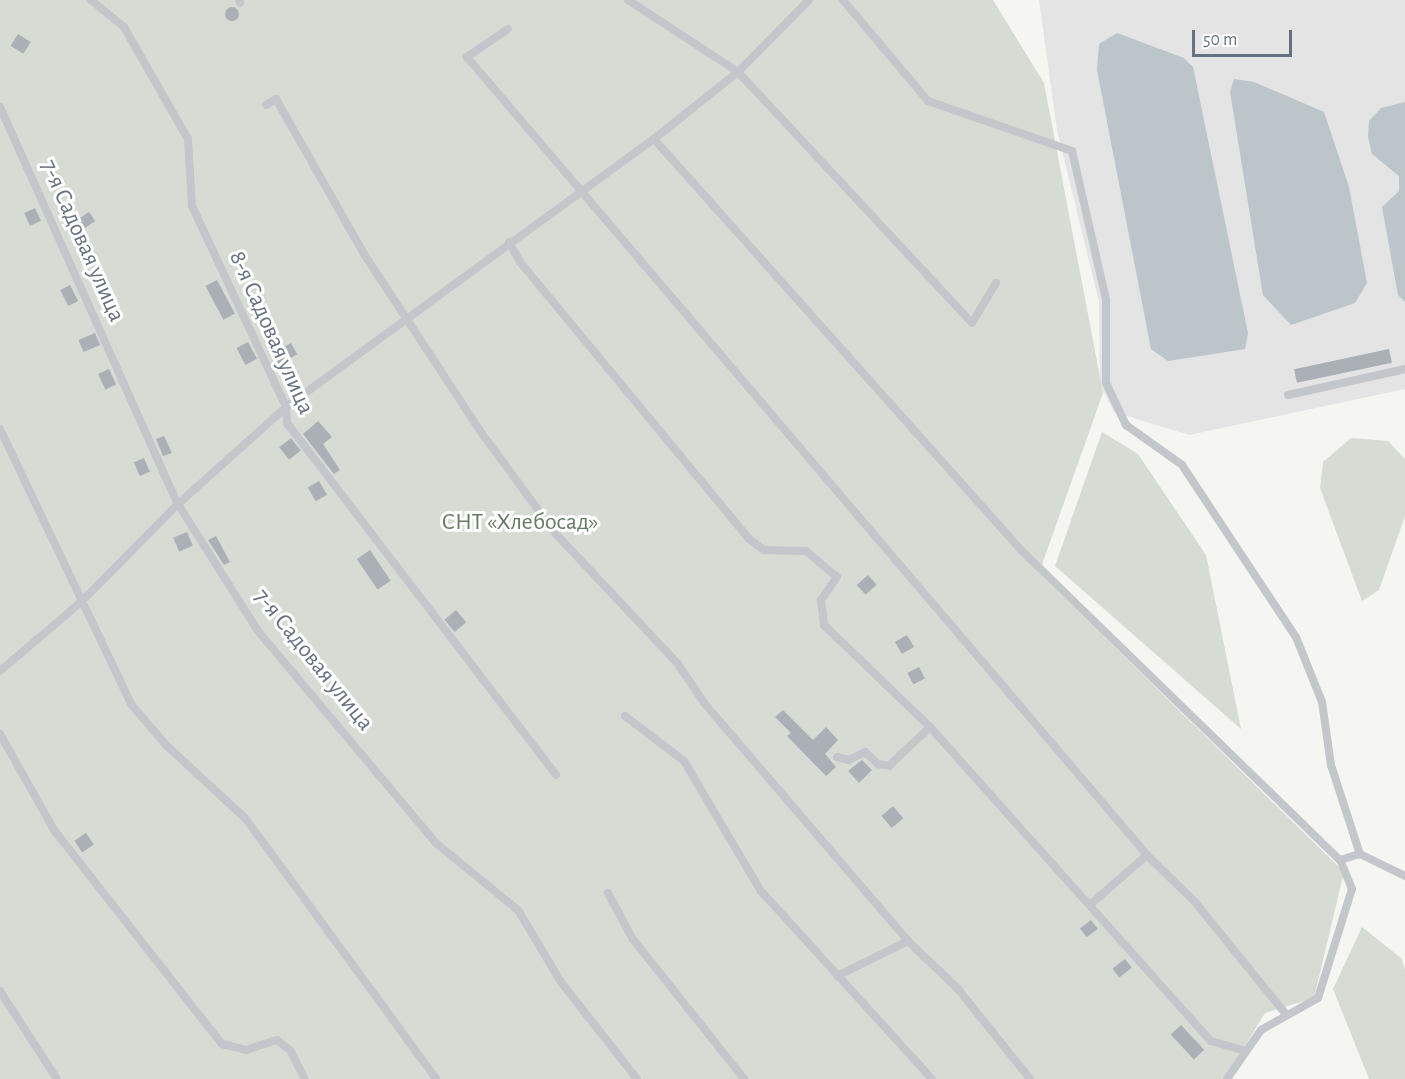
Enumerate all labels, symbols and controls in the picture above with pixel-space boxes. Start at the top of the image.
scale bar [1195,18,1296,56]
text: 50 m [1203,31,1237,49]
street label: 7-я Садовая улица [33,156,131,326]
street label: 8-я Садовая улица [222,247,320,419]
park label: СНТ «Хлебосад» [441,509,599,537]
street label: 7-я Садовая улица [247,583,379,737]

